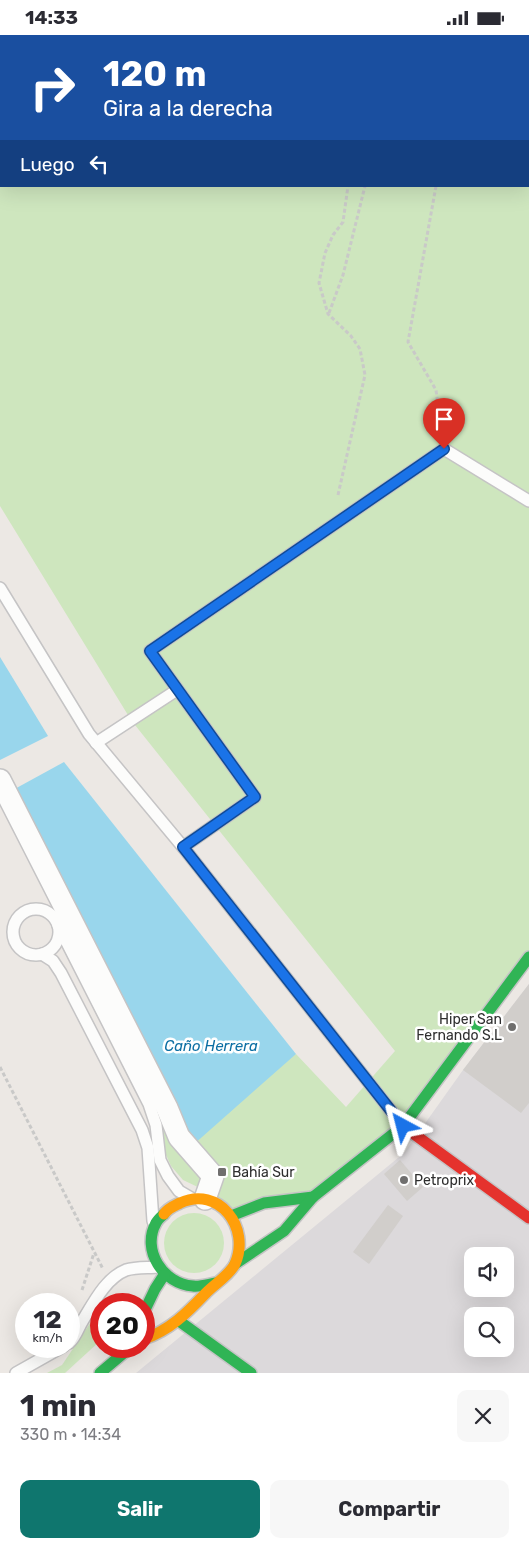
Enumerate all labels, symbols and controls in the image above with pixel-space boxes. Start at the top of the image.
text: 14:33 [25,6,78,29]
text: 120 m [103,53,206,95]
icon: right [20,55,85,120]
text: Gira a la derecha [103,95,273,122]
icon: left [85,150,113,178]
text: Luego [20,153,75,176]
pin [423,398,465,449]
icon: arrive [430,405,458,433]
place label: Hiper San Fernando S.L [416,1011,502,1044]
marker: Hiper San Fernando S.L [506,1021,518,1033]
water label: Caño Herrera [164,1037,258,1055]
position arrow [376,1099,428,1151]
place label: Bahía Sur [232,1164,295,1181]
marker: Bahía Sur [216,1166,228,1178]
place label: Petroprix [414,1172,474,1189]
marker: Petroprix [398,1174,410,1186]
map controls [464,1247,514,1357]
button: sound [464,1247,514,1297]
speed limit sign: 20 [90,1293,155,1358]
text: 12 [33,1305,62,1334]
button: search [464,1307,514,1357]
text: km/h [33,1331,62,1345]
text: 1 min [20,1388,97,1424]
button: close [457,1390,509,1442]
text: 330 m · 14:34 [20,1425,121,1444]
button: Salir [20,1480,260,1538]
button: Compartir [270,1480,509,1538]

